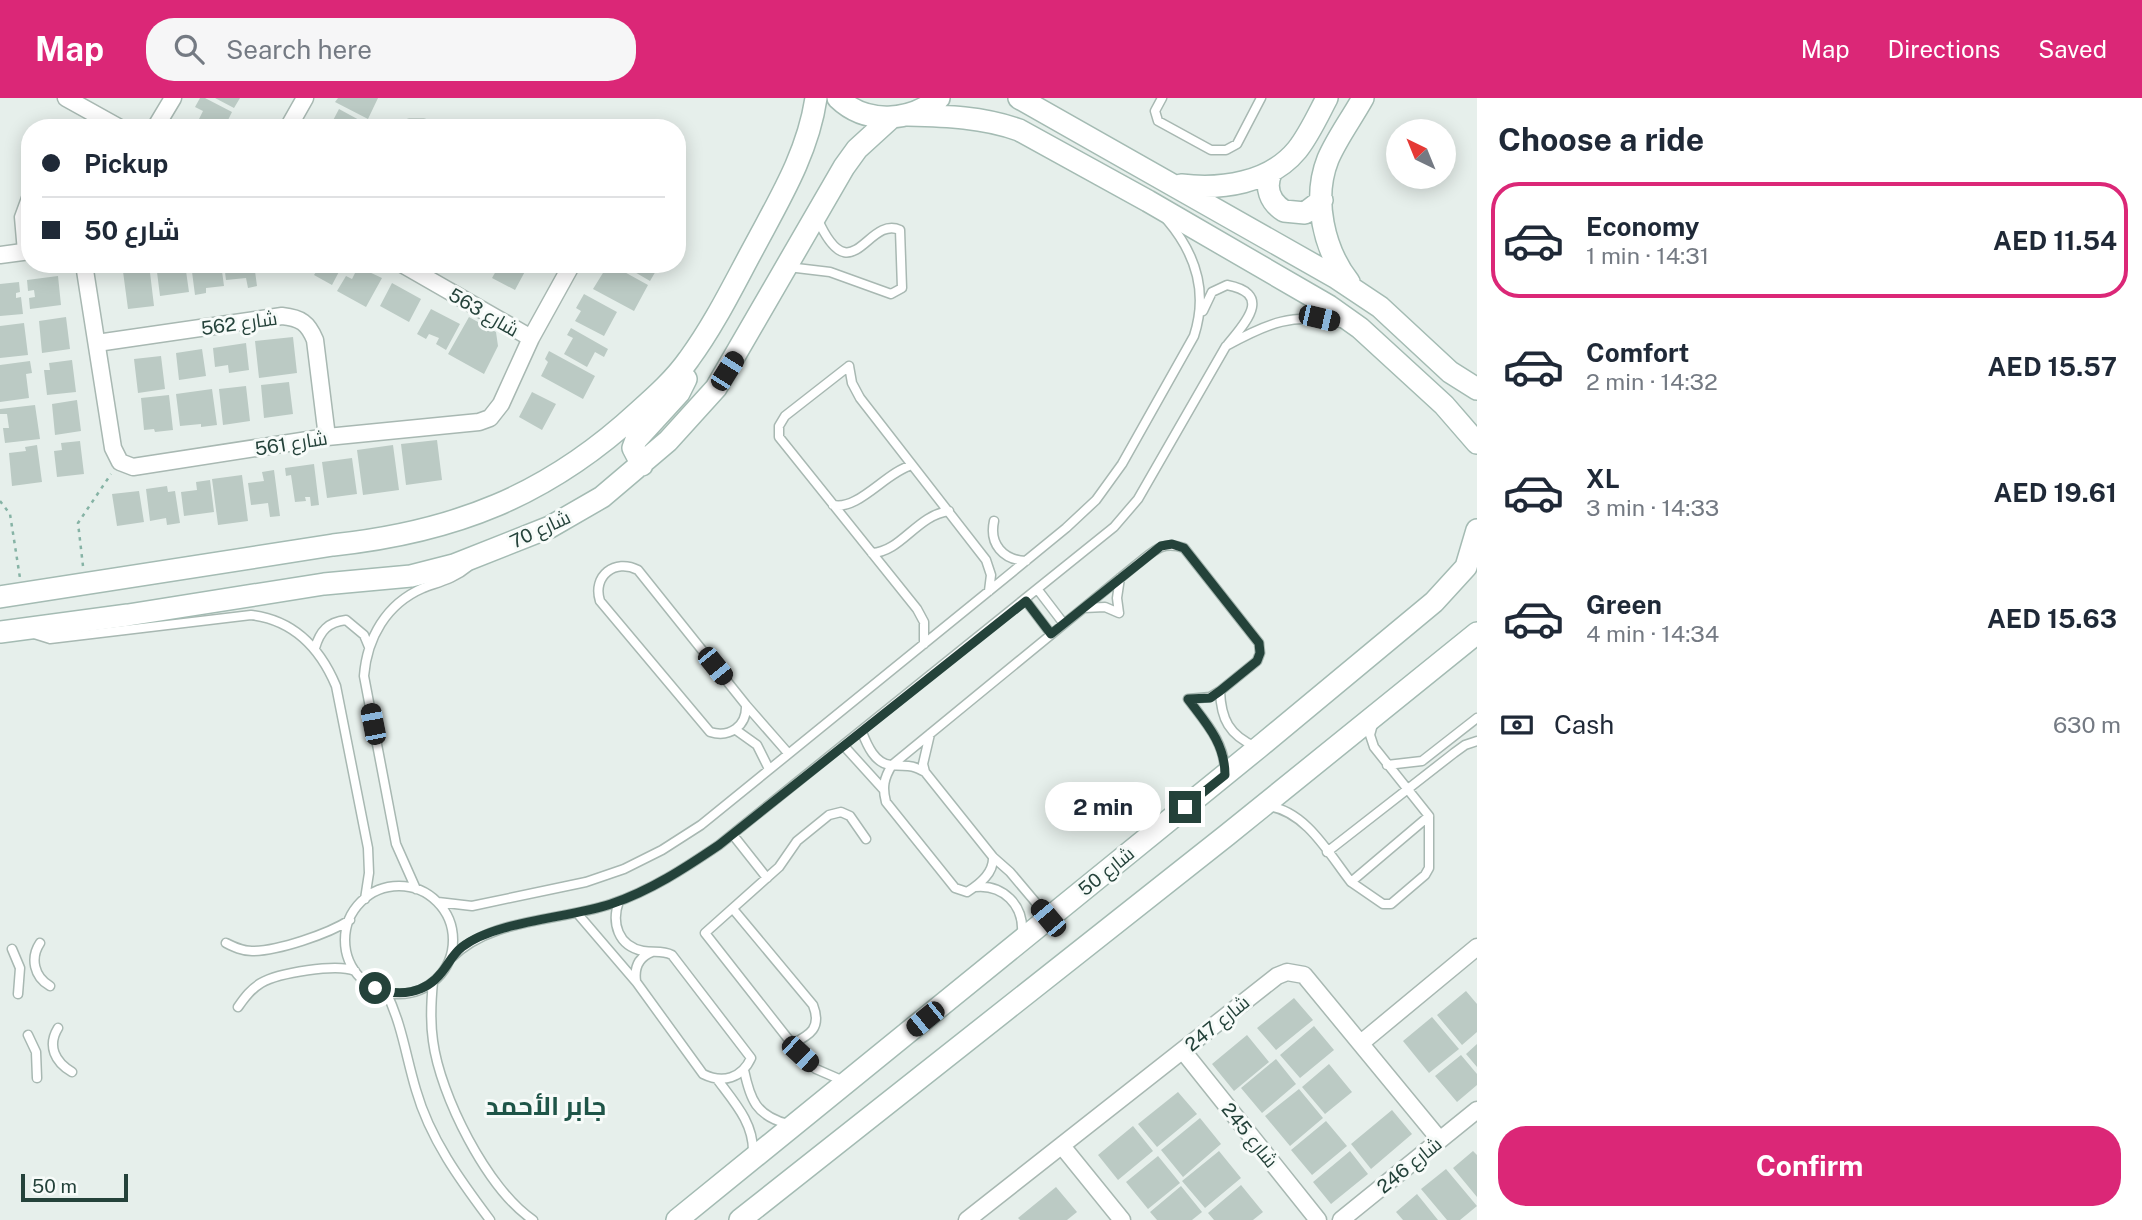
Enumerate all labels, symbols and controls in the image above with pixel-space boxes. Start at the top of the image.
search box [146,18,636,81]
text: Map [35,30,104,68]
icon: search [170,30,208,68]
text: Search here [226,34,372,65]
text: Map [1801,35,1850,63]
text: Directions [1888,35,2000,63]
text: Saved [2038,35,2107,63]
north arrow [1386,119,1456,189]
map controls [1386,119,1456,189]
text: Choose a ride [1498,121,1704,158]
text: Pickup [84,148,168,179]
icon: car [1502,209,1565,272]
text: Economy [1586,211,1699,242]
text: شارع 50 [84,215,180,246]
text: AED 11.54 [1993,225,2117,256]
text: 1 min · 14:31 [1586,242,1709,269]
street label: شارع 563 [444,283,523,343]
car [1297,303,1342,333]
street label: شارع 562 [199,307,279,342]
icon: car [1502,335,1565,398]
text: Comfort [1586,337,1689,368]
car [707,348,748,394]
text: AED 15.57 [1987,351,2117,382]
text: 2 min · 14:32 [1586,368,1718,395]
street label: شارع 561 [253,426,329,463]
icon: car [1502,461,1565,524]
text: XL [1586,463,1620,494]
text: AED 19.61 [1993,477,2117,508]
text: 3 min · 14:33 [1586,494,1719,521]
street label: شارع 70 [506,505,575,555]
icon: car [1502,587,1565,650]
text: Green [1586,589,1662,620]
text: AED 15.63 [1987,603,2117,634]
text: 4 min · 14:34 [1586,620,1719,647]
car [694,643,737,689]
car [359,701,388,747]
icon: cash [1498,706,1536,744]
text: Cash [1554,709,1614,740]
text: 630 m [2053,711,2121,738]
callout: 2 min [1045,782,1160,832]
route end [1169,791,1201,823]
text: 2 min [1073,793,1133,820]
street label: شارع 50 [1074,842,1140,902]
car [1027,895,1070,941]
route start [359,972,391,1004]
street label: شارع 247 [1181,991,1255,1058]
car [903,998,948,1040]
car [778,1032,823,1076]
district label: جابر الأحمد [486,1090,606,1121]
street label: شارع 245 [1215,1098,1283,1174]
button: Confirm [1498,1126,2121,1206]
street label: شارع 246 [1372,1132,1448,1200]
scale bar [21,1171,128,1203]
text: 50 m [32,1175,77,1197]

